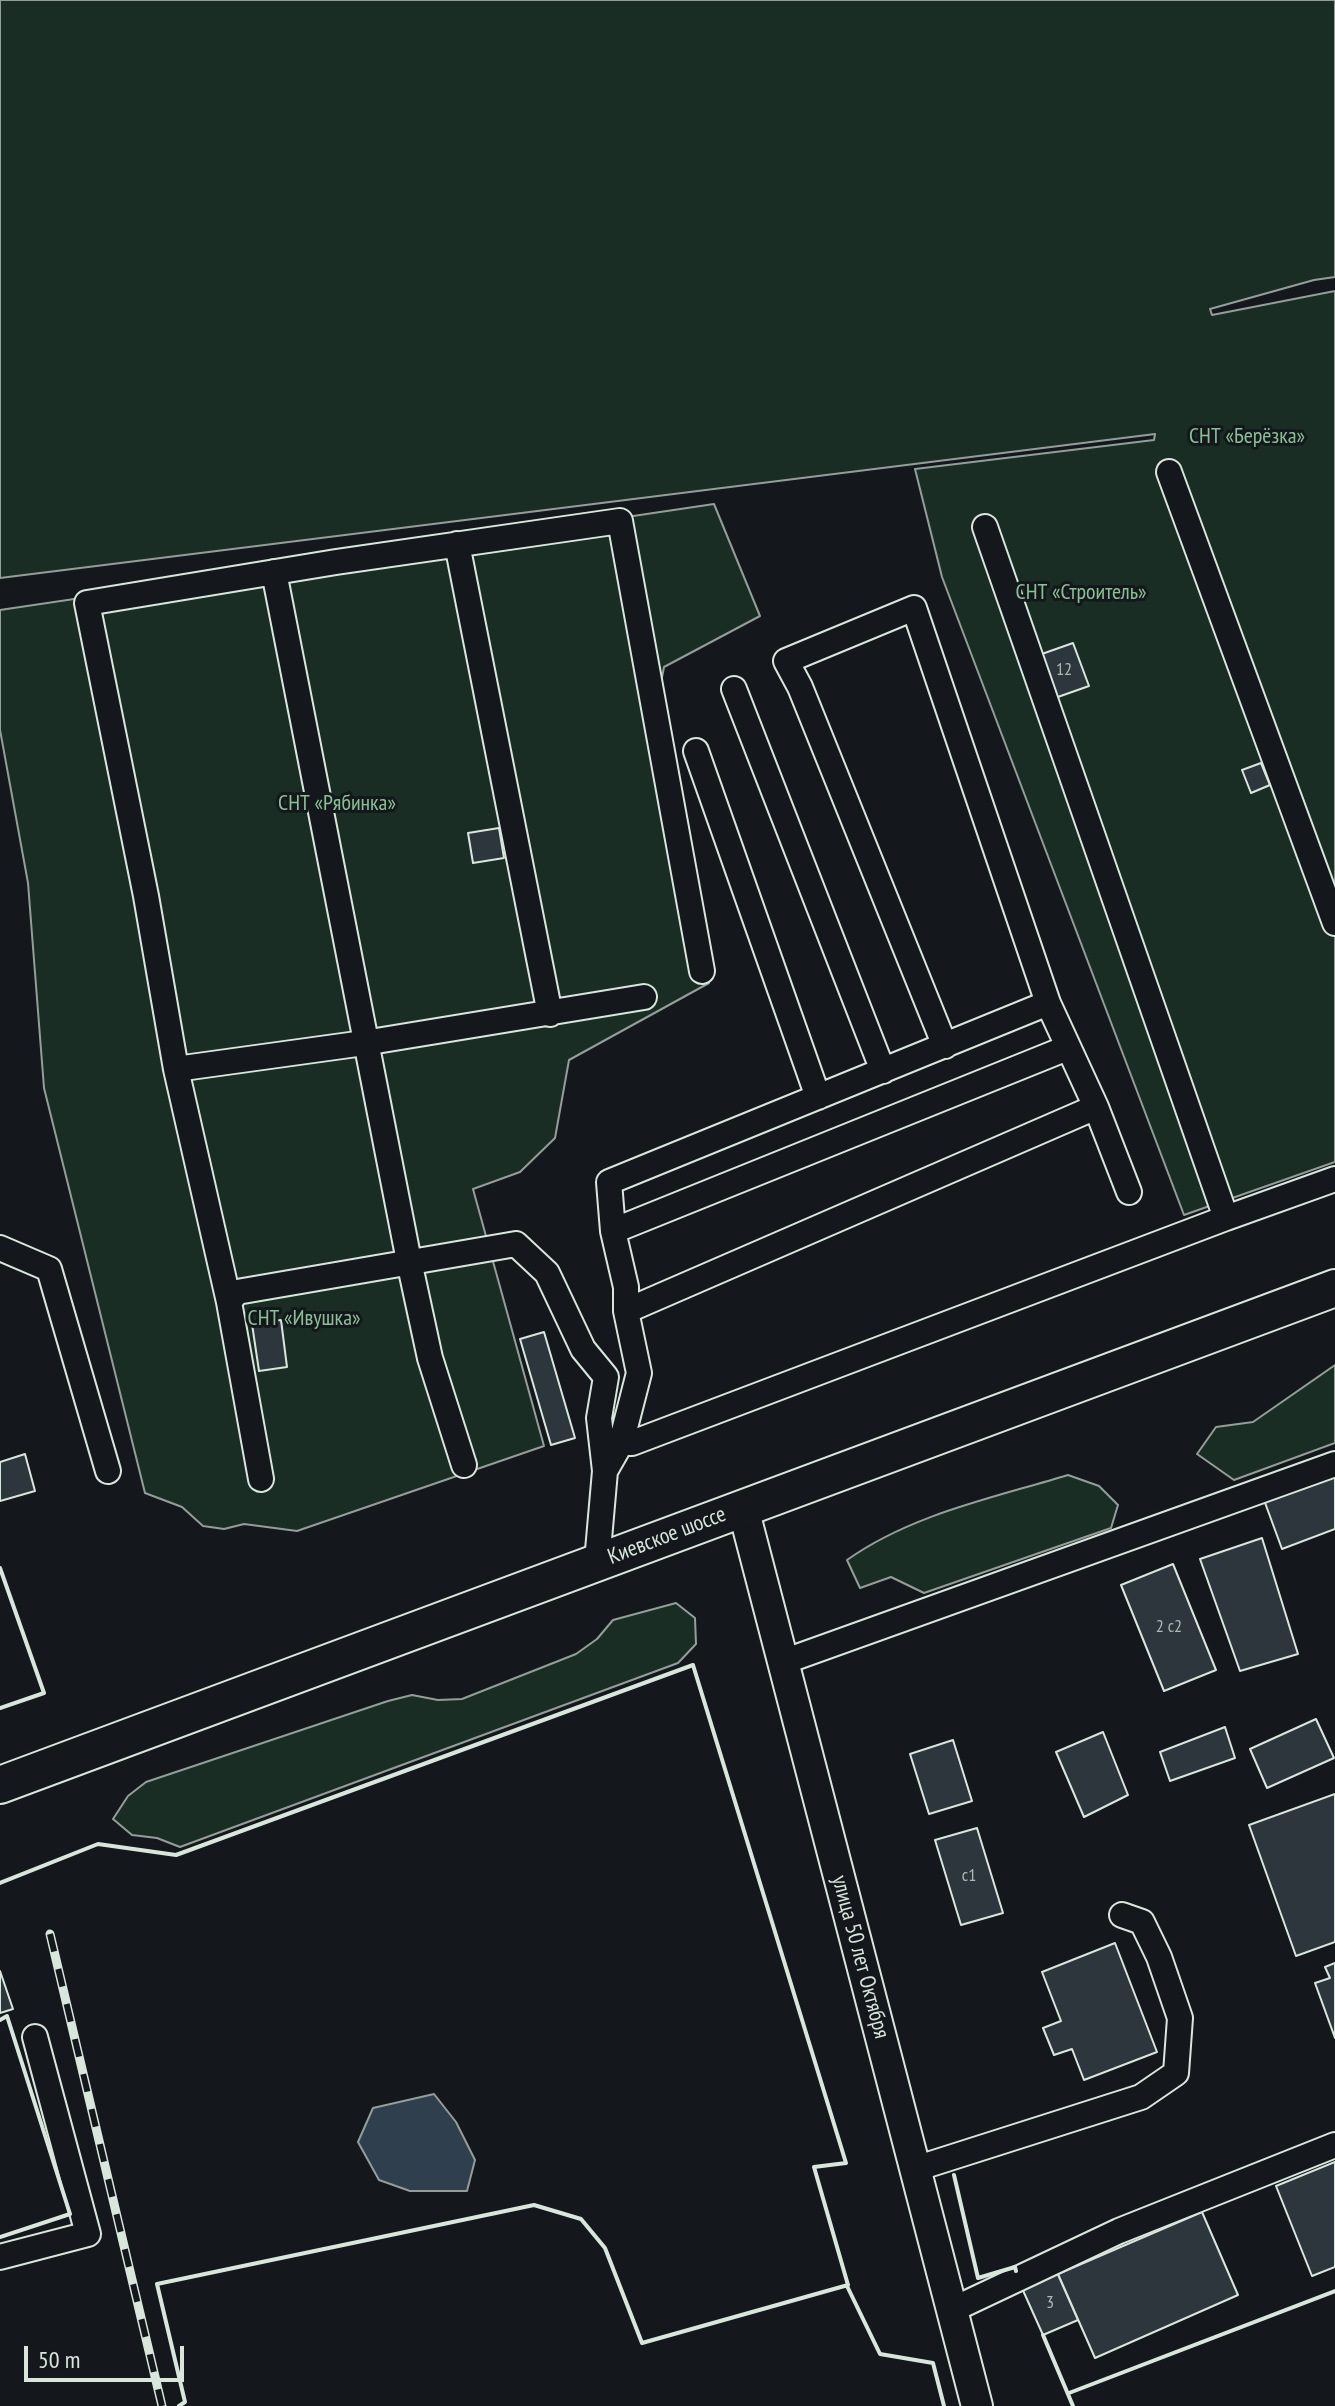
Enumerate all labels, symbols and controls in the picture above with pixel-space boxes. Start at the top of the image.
park label: СНТ «Берёзка» [1189,424,1305,450]
park label: СНТ «Строитель» [1016,580,1146,606]
house number: 12 [1056,659,1072,681]
park label: СНТ «Рябинка» [278,791,396,817]
park label: СНТ «Ивушка» [248,1306,360,1332]
street label: Киевское шоссе [604,1501,730,1571]
house number: 2 с2 [1156,1616,1182,1638]
house number: с1 [962,1865,976,1887]
street label: улица 50 лет Октября [826,1873,894,2041]
house number: 3 [1046,2292,1054,2314]
scale bar [28,2330,188,2380]
text: 50 m [38,2344,80,2375]

